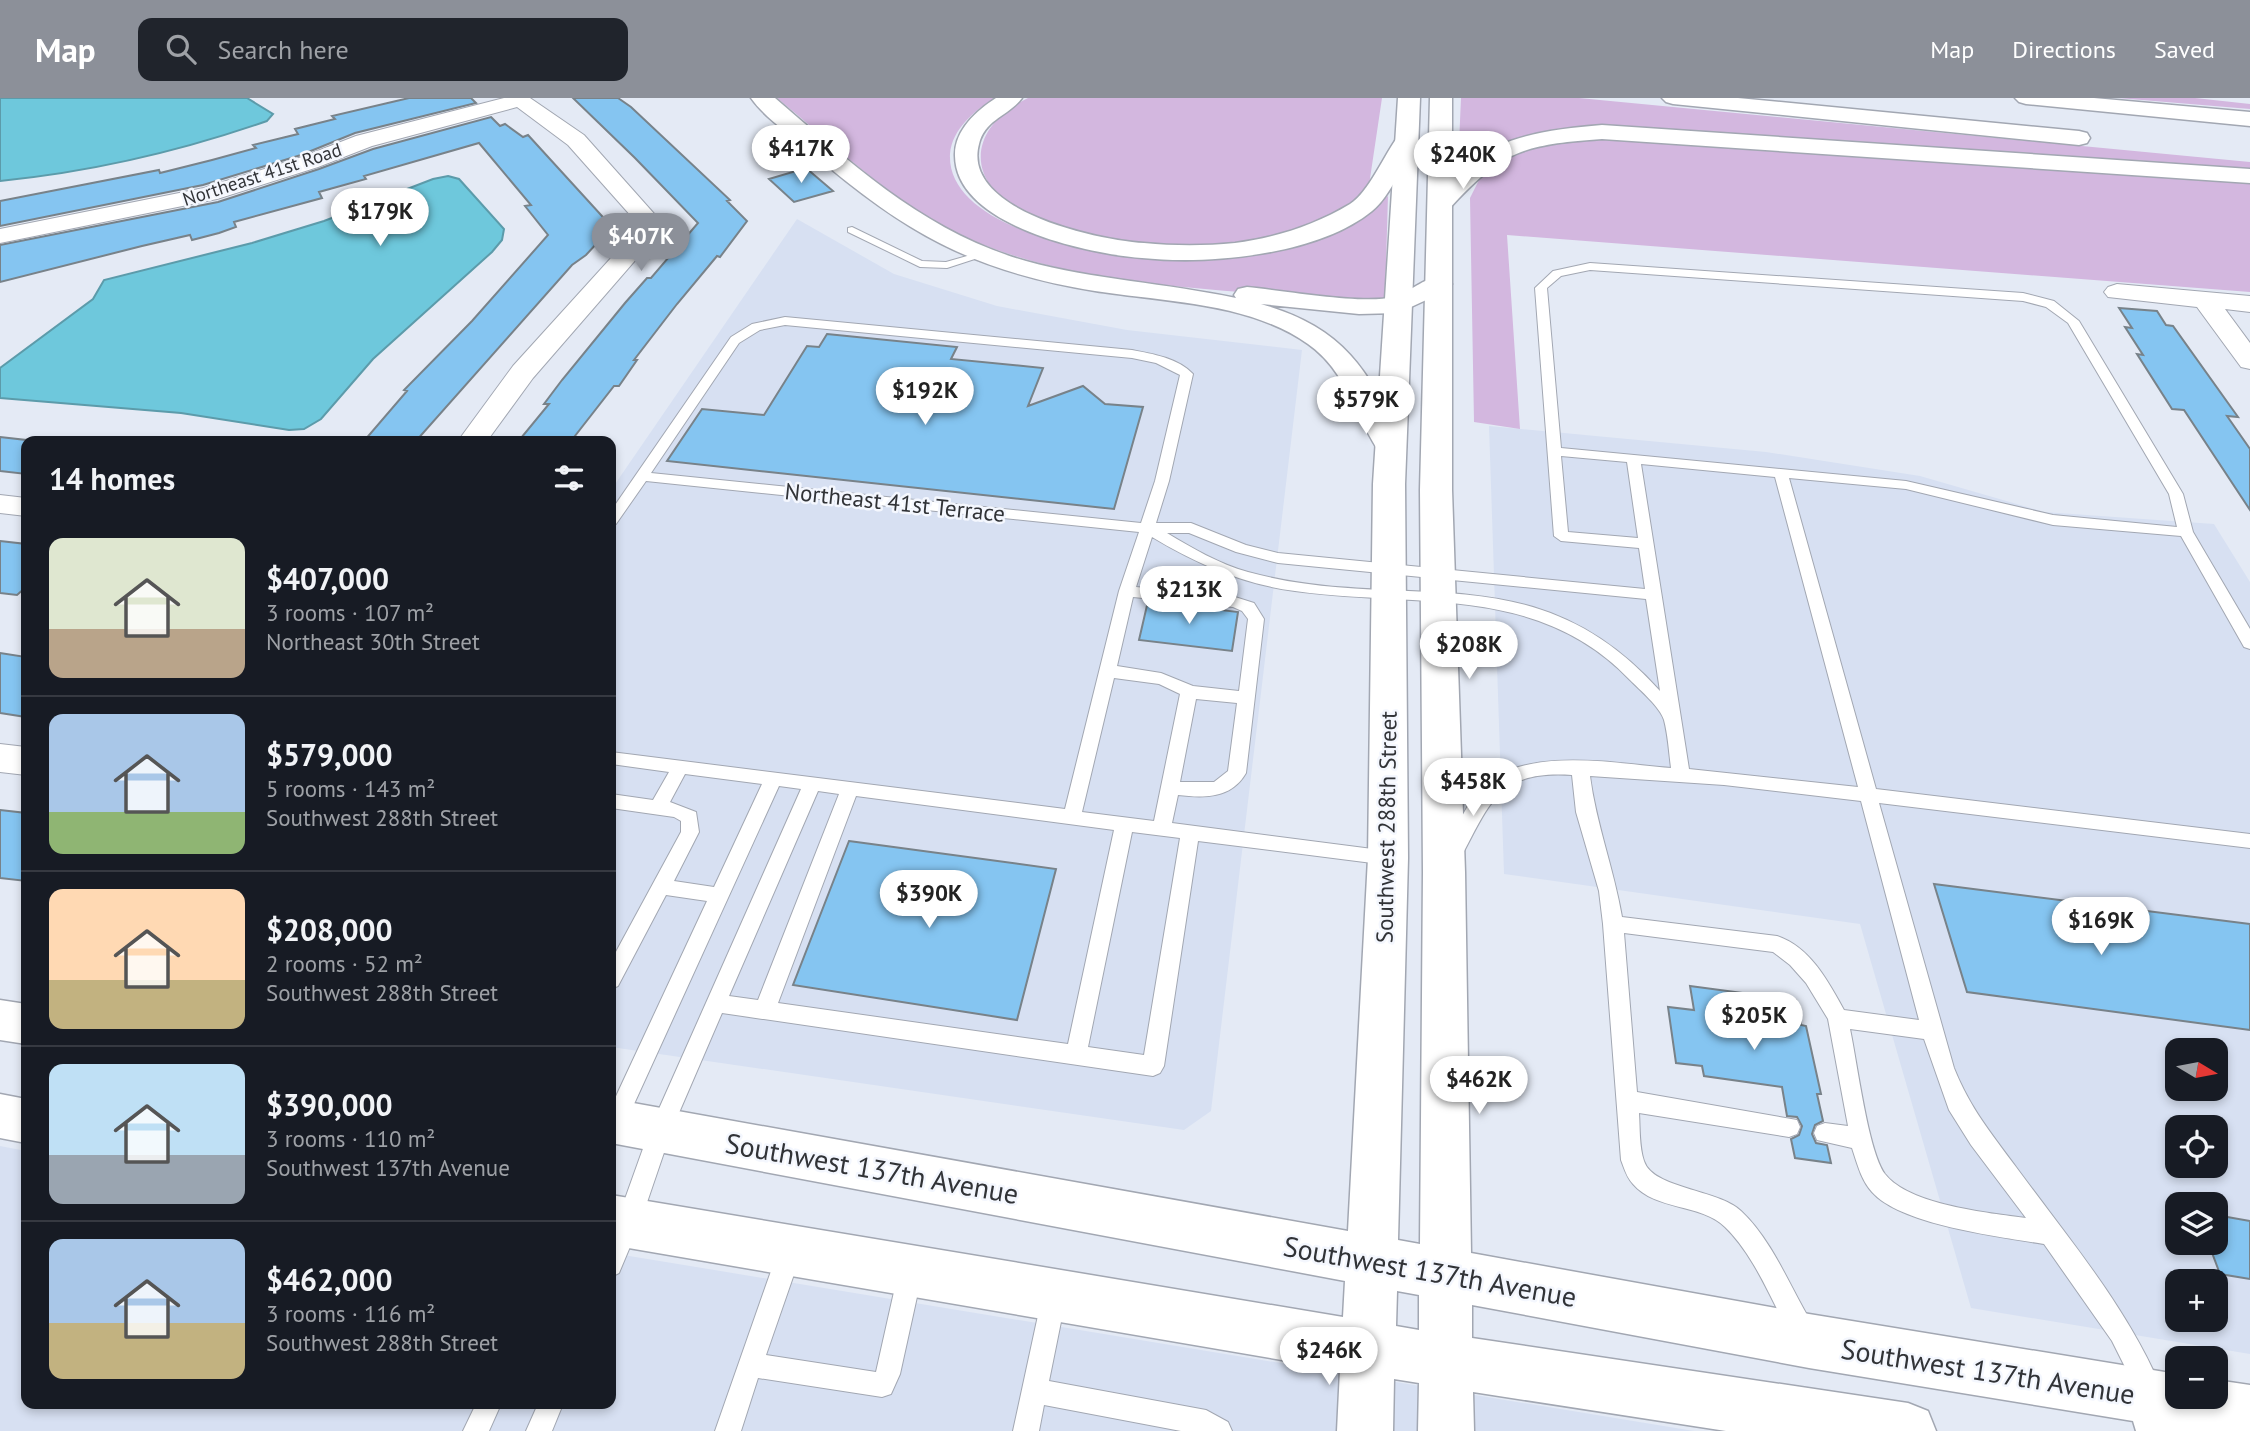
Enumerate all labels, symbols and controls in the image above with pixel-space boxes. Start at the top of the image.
search box [138,18,628,81]
text: Map [35,28,96,71]
icon: search [162,30,200,68]
text: Search here [218,33,349,66]
text: Map [1930,34,1974,65]
text: Directions [2012,34,2116,65]
text: Saved [2154,34,2215,65]
pin: $417K [752,126,850,185]
pin: $240K [1414,132,1512,191]
text: $417K [768,133,834,162]
street label: Northeast 41st Road [179,137,345,211]
text: $240K [1430,139,1496,168]
pin: $179K [331,188,429,248]
text: $179K [347,196,413,225]
pin: $407K [592,214,690,273]
text: $407K [608,221,674,250]
pin: $192K [876,368,974,427]
text: $192K [892,375,958,404]
pin: $579K [1317,376,1415,436]
text: $579K [1333,384,1399,413]
text: 14 homes [49,459,175,498]
icon: filters [550,459,588,497]
street label: Northeast 41st Terrace [783,476,1007,528]
text: $407,000 [266,559,389,598]
icon: home [105,566,189,650]
pin: $213K [1140,566,1238,626]
text: $213K [1156,574,1222,603]
text: 3 rooms · 107 m² [266,598,434,627]
pin: $208K [1420,622,1518,681]
text: Northeast 30th Street [266,627,480,656]
text: $208K [1436,629,1502,658]
street label: Southwest 288th Street [1369,710,1403,943]
text: $579,000 [266,735,393,774]
icon: home [105,742,189,826]
pin: $458K [1424,758,1522,818]
text: $458K [1440,766,1506,795]
text: 5 rooms · 143 m² [266,774,435,803]
text: Southwest 288th Street [266,803,498,832]
pin: $390K [880,870,978,930]
text: $390K [896,878,962,907]
pin: $169K [2052,898,2150,957]
text: $169K [2068,905,2134,934]
text: $208,000 [266,910,393,949]
icon: home [105,917,189,1001]
text: 2 rooms · 52 m² [266,949,423,978]
text: Southwest 288th Street [266,978,498,1007]
pin: $205K [1705,992,1803,1052]
text: $205K [1721,1000,1787,1029]
north arrow [2165,1038,2228,1101]
map controls [2165,1038,2228,1409]
pin: $462K [1430,1056,1528,1116]
text: $462K [1446,1064,1512,1093]
text: $390,000 [266,1085,393,1124]
icon: home [105,1092,189,1176]
button: locate [2165,1115,2228,1178]
text: 3 rooms · 110 m² [266,1124,435,1153]
street label: Southwest 137th Avenue [723,1124,1021,1212]
text: Southwest 137th Avenue [266,1153,510,1182]
button: layers [2165,1192,2228,1255]
street label: Southwest 137th Avenue [1281,1227,1579,1315]
text: $462,000 [266,1260,393,1299]
icon: home [105,1267,189,1351]
button: + [2165,1269,2228,1332]
text: 3 rooms · 116 m² [266,1299,435,1328]
text: Southwest 288th Street [266,1328,498,1357]
pin: $246K [1280,1328,1378,1387]
street label: Southwest 137th Avenue [1838,1329,2138,1413]
text: $246K [1296,1335,1362,1364]
button: − [2165,1346,2228,1409]

